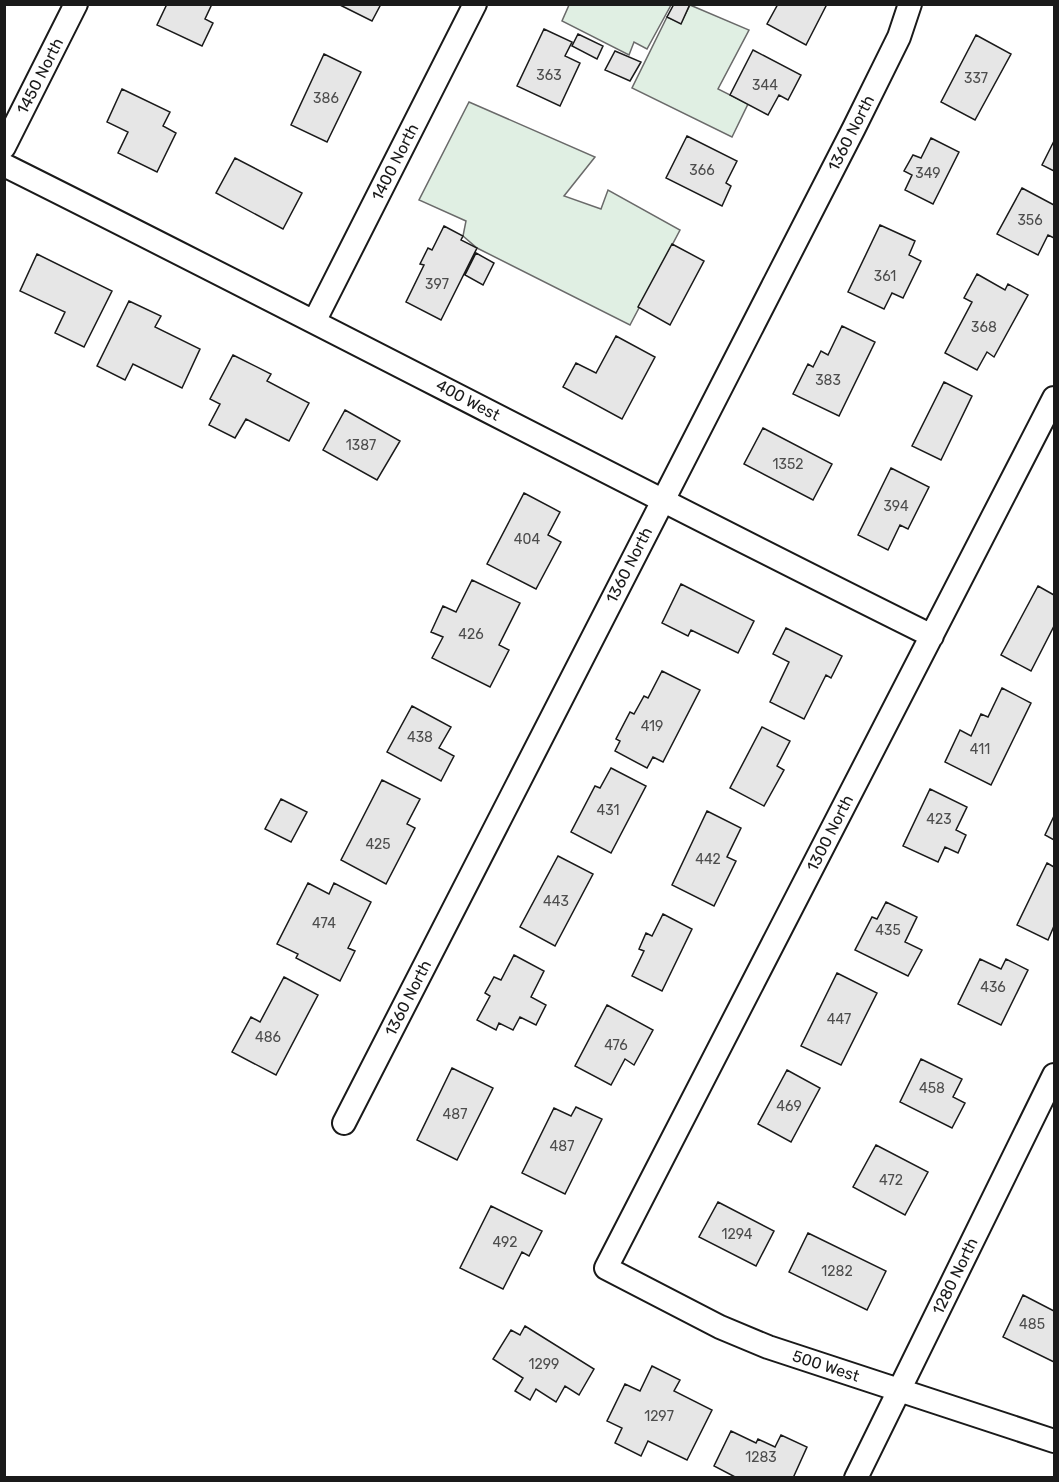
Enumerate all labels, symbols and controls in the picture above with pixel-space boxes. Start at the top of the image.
street label: 1450 North [13,35,67,117]
house number: 363 [536,67,562,84]
house number: 337 [964,70,988,87]
house number: 344 [752,77,778,94]
house number: 386 [313,90,339,107]
street label: 1360 North [824,92,878,174]
street label: 1400 North [368,121,422,203]
house number: 366 [689,162,715,179]
house number: 349 [915,165,941,182]
house number: 356 [1017,212,1043,229]
house number: 361 [874,268,896,285]
house number: 397 [425,276,449,293]
house number: 368 [971,319,997,336]
house number: 383 [815,372,841,389]
street label: 400 West [433,375,503,425]
house number: 1387 [346,437,376,454]
house number: 1352 [773,456,803,473]
house number: 394 [883,498,909,515]
street label: 1360 North [602,524,656,606]
house number: 404 [514,531,540,548]
house number: 426 [458,626,484,643]
house number: 419 [641,718,663,735]
house number: 438 [407,729,433,746]
house number: 411 [970,741,990,758]
street label: 1300 North [803,792,857,874]
house number: 431 [597,802,619,819]
house number: 423 [926,811,952,828]
house number: 425 [365,836,391,853]
house number: 442 [695,851,721,868]
house number: 443 [543,893,569,910]
house number: 474 [312,915,336,932]
house number: 435 [875,922,901,939]
street label: 1360 North [381,957,435,1039]
house number: 436 [980,979,1006,996]
house number: 447 [827,1011,851,1028]
house number: 486 [255,1029,281,1046]
house number: 476 [604,1037,628,1054]
house number: 458 [919,1080,945,1097]
house number: 469 [776,1098,802,1115]
house number: 487 [443,1106,467,1123]
house number: 487 [550,1138,574,1155]
house number: 472 [879,1172,903,1189]
house number: 1294 [721,1226,753,1243]
house number: 492 [492,1234,518,1251]
street label: 1280 North [928,1235,982,1317]
house number: 1282 [821,1263,853,1280]
house number: 485 [1019,1316,1045,1333]
street label: 500 West [790,1346,862,1386]
house number: 1299 [529,1356,559,1373]
house number: 1297 [644,1408,674,1425]
house number: 1283 [745,1449,777,1466]

